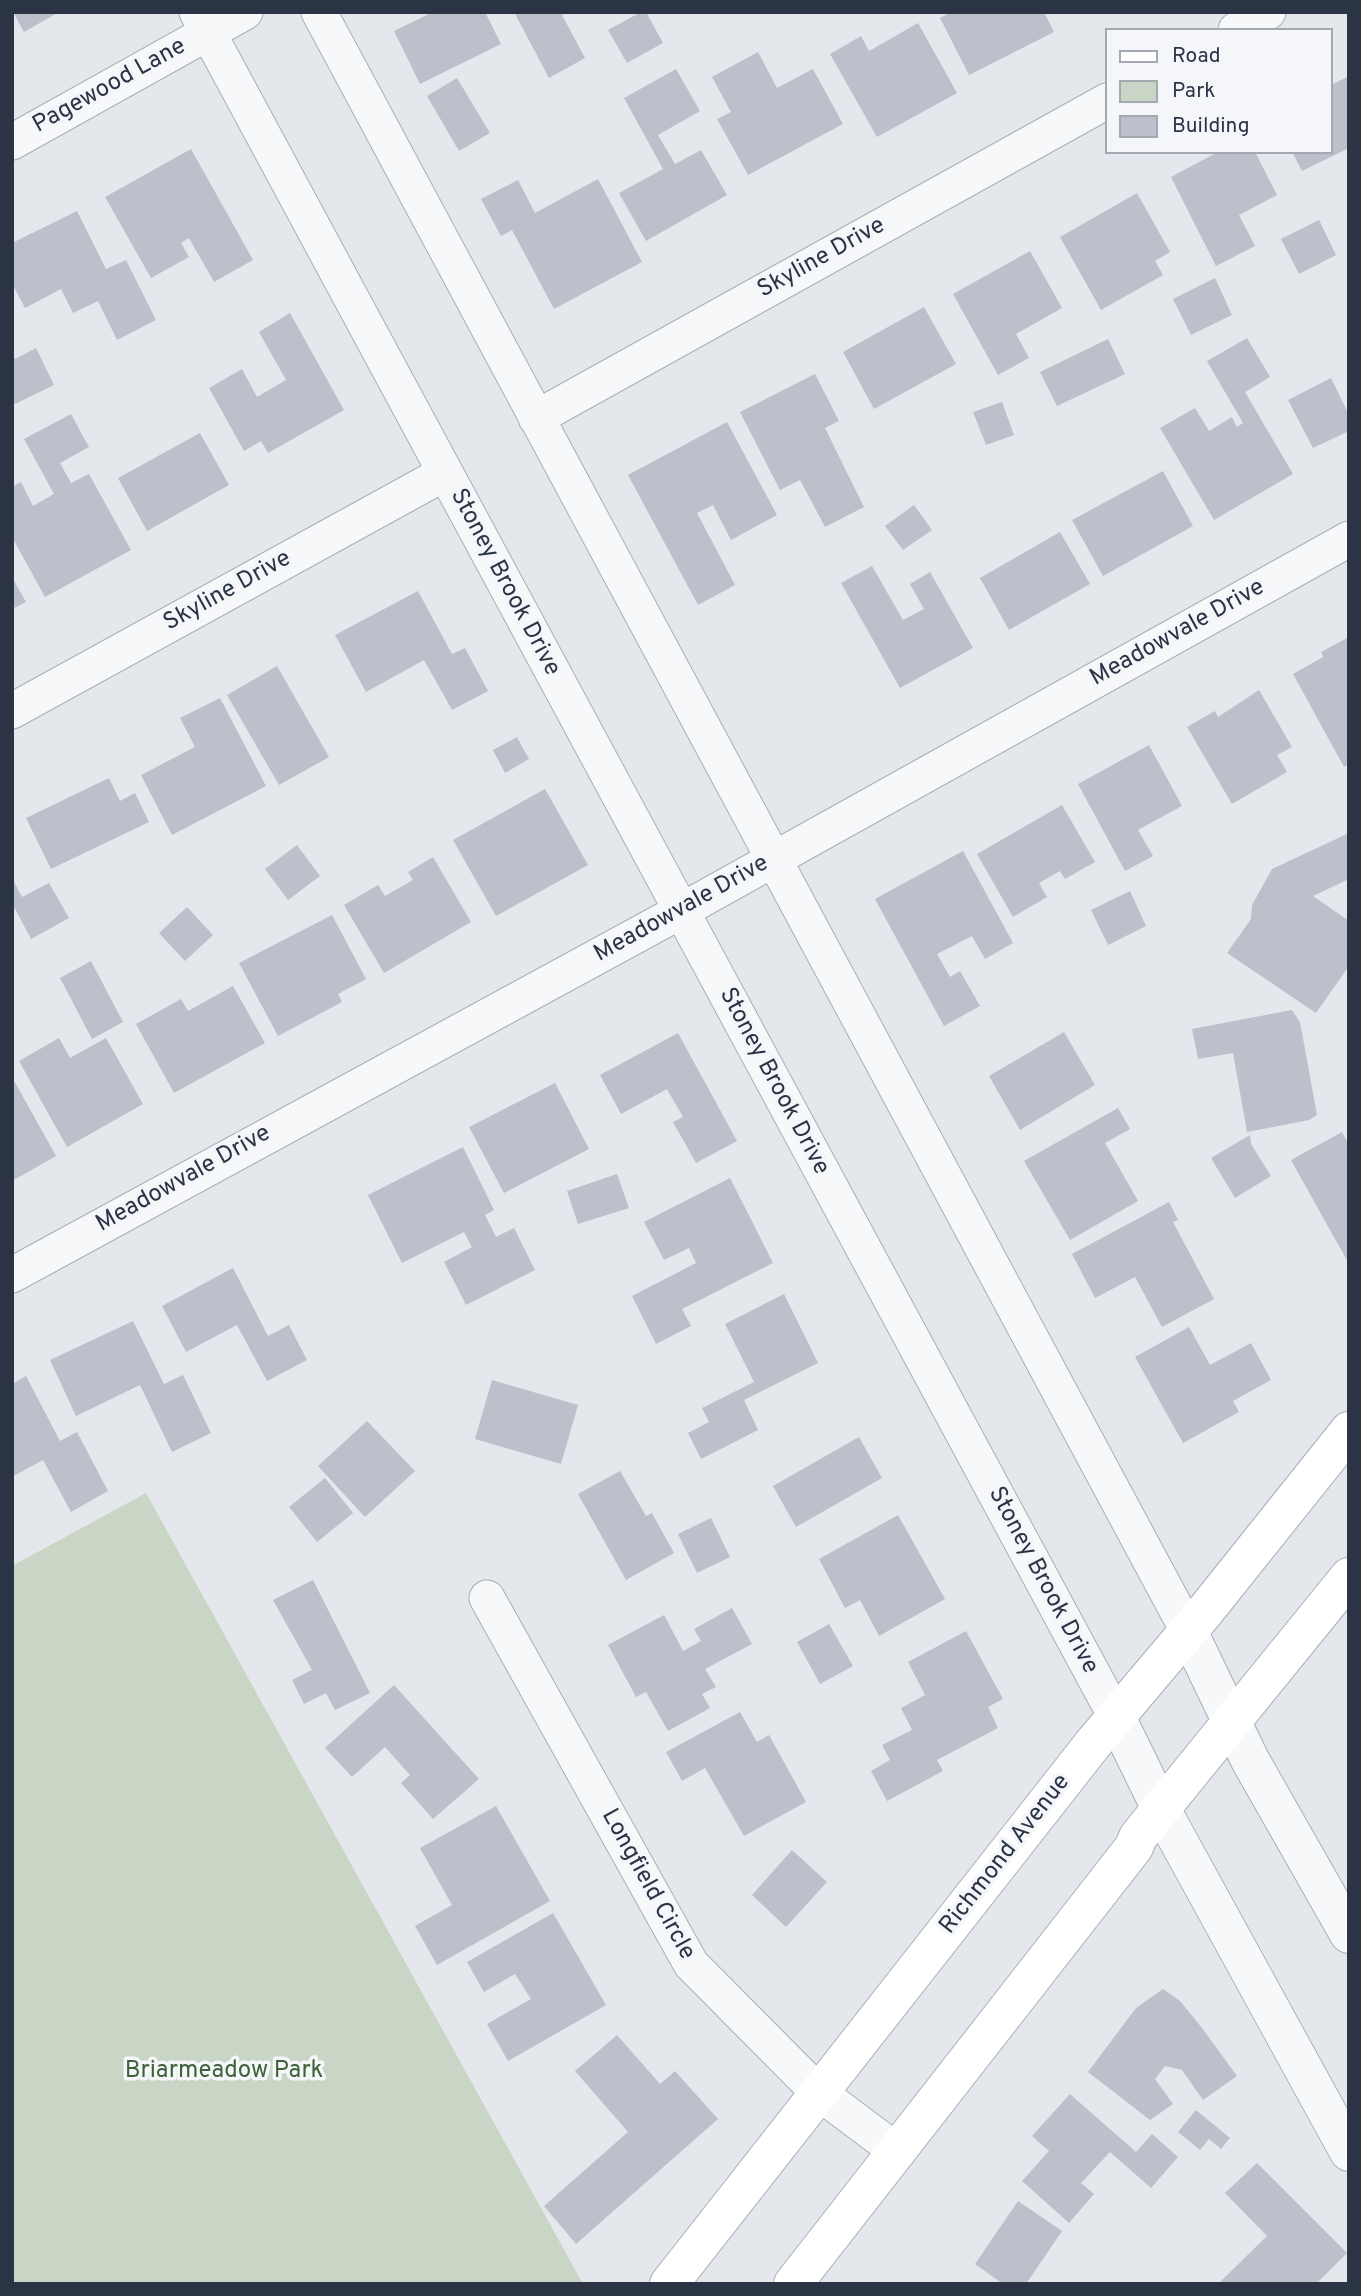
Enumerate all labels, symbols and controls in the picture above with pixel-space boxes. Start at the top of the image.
legend [1106,28,1333,154]
street label: Pagewood Lane [28,33,192,141]
text: Road [1172,43,1221,70]
text: Park [1172,78,1215,105]
text: Building [1172,113,1250,140]
street label: Skyline Drive [753,212,891,306]
street label: Stoney Brook Drive [443,485,565,681]
street label: Skyline Drive [159,545,297,639]
street label: Meadowvale Drive [1086,574,1270,694]
street label: Meadowvale Drive [590,850,774,970]
street label: Stoney Brook Drive [712,984,834,1180]
street label: Meadowvale Drive [92,1120,276,1240]
street label: Stoney Brook Drive [981,1483,1103,1679]
street label: Richmond Avenue [935,1769,1077,1941]
street label: Longfield Circle [594,1805,700,1965]
park label: Briarmeadow Park [125,2058,323,2086]

